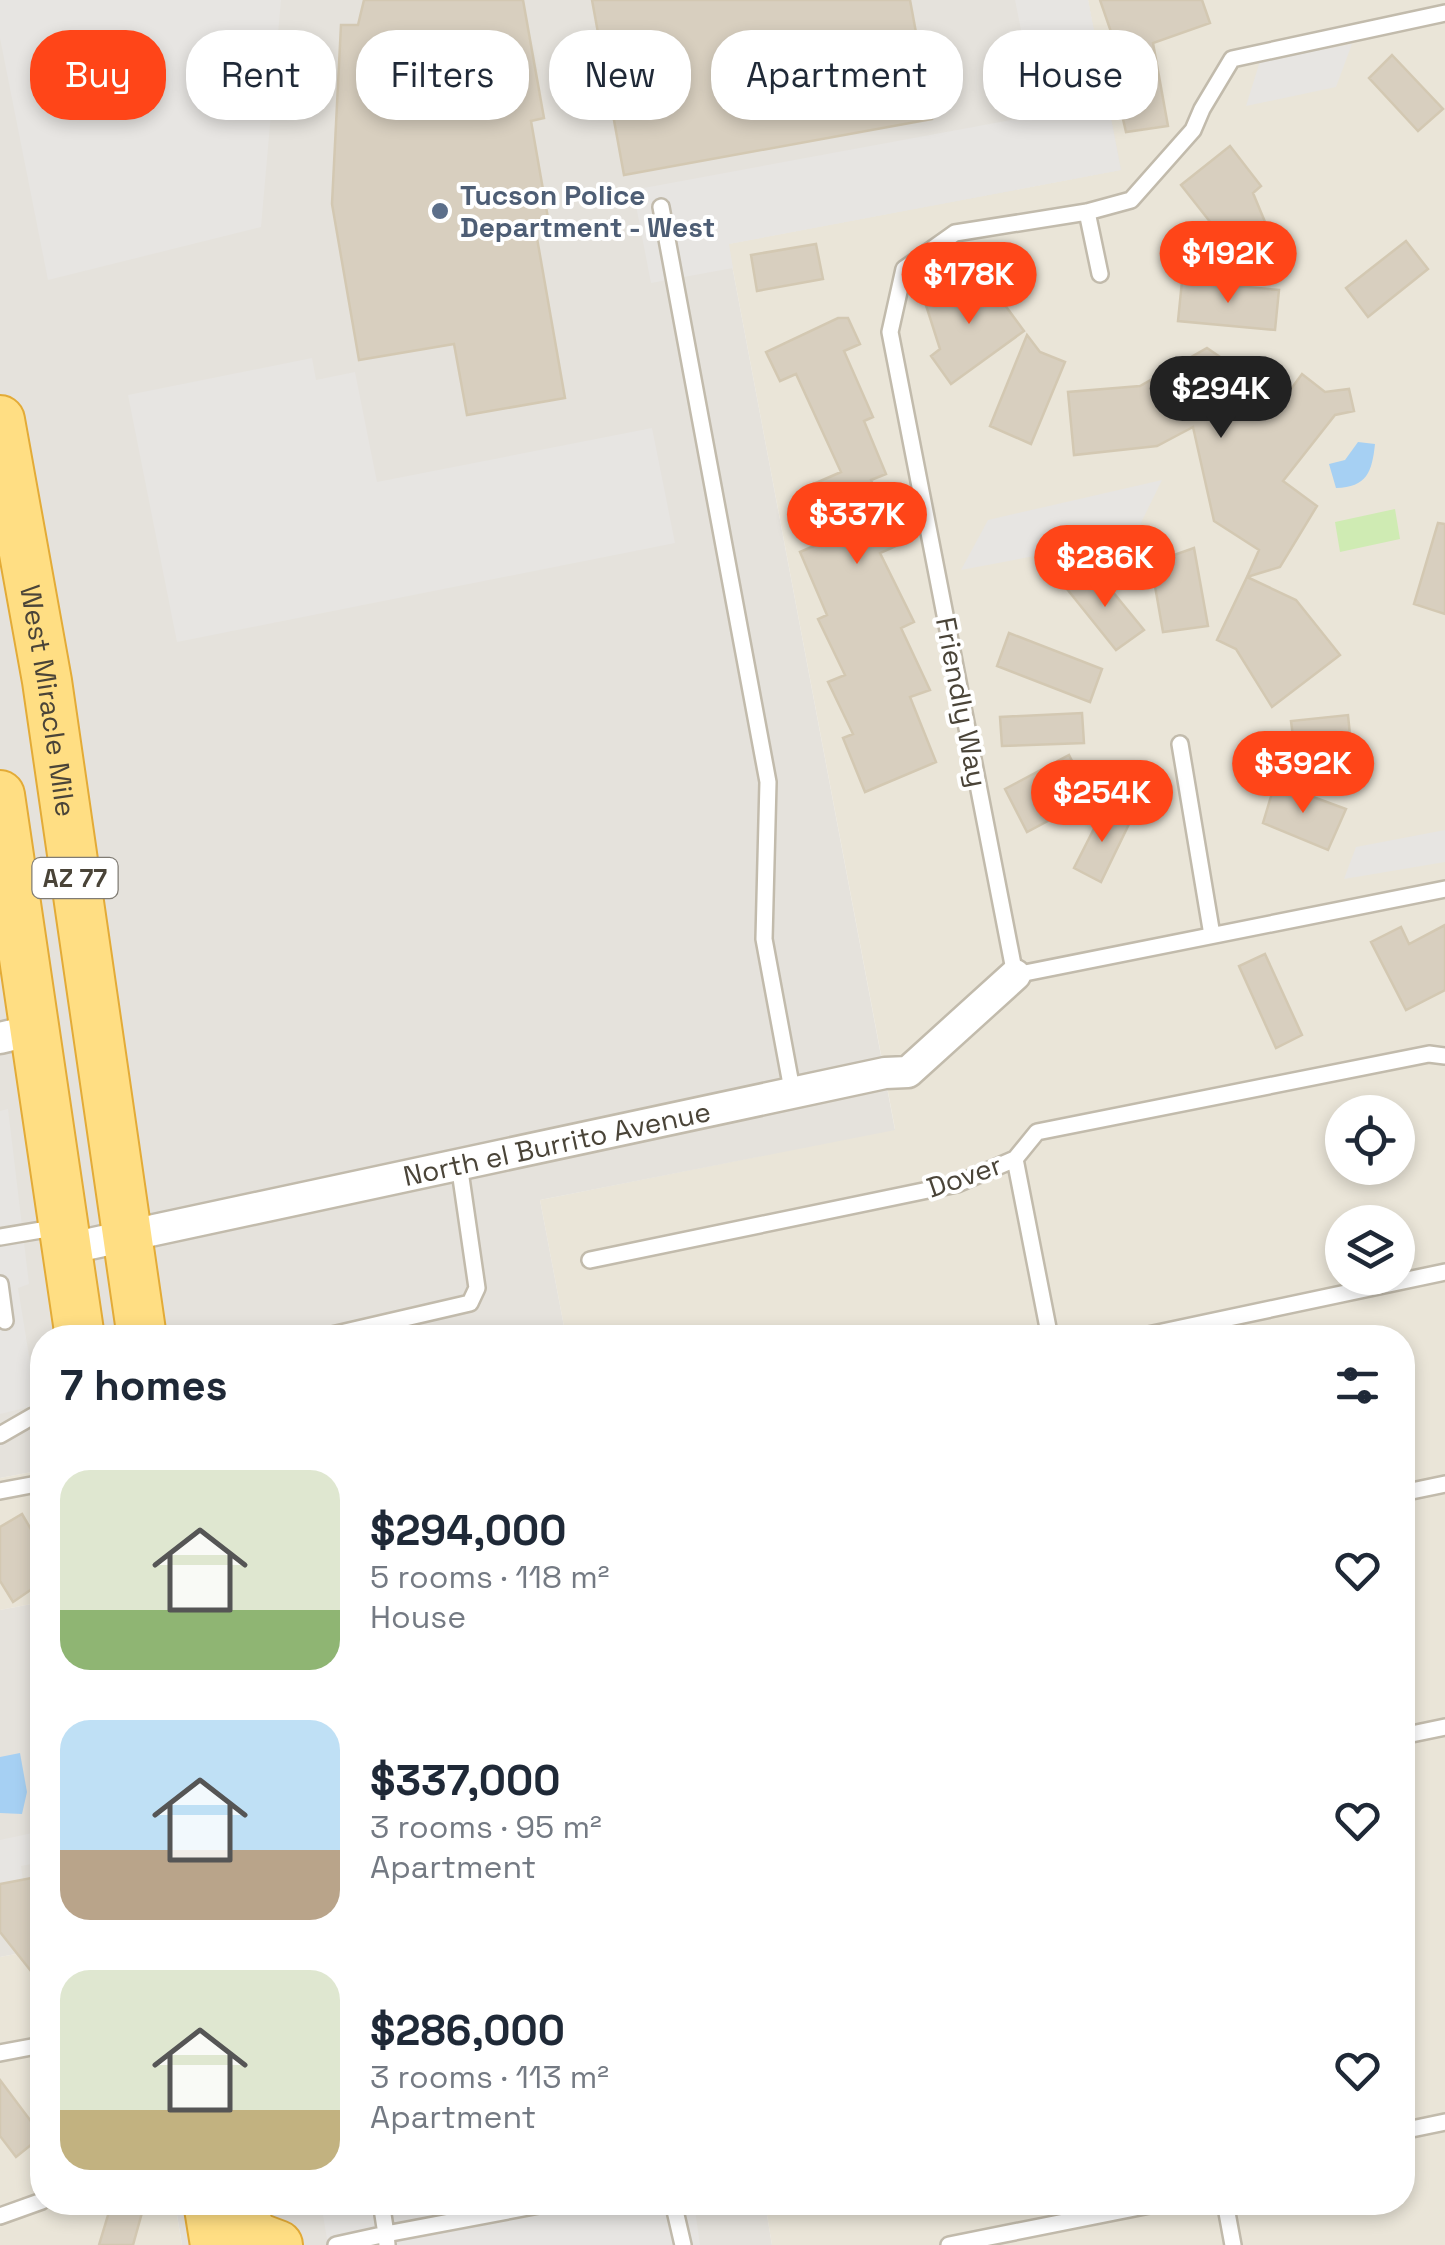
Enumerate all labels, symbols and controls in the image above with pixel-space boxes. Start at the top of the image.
chip: Buy [30,30,166,120]
chip: Rent [186,30,336,120]
chip: Filters [356,30,529,120]
chip: New [549,30,691,120]
chip: Apartment [711,30,963,120]
chip: House [983,30,1158,120]
place label: Tucson Police Department - West [460,177,715,245]
marker: Tucson Police Department - West [429,200,451,222]
pin: $192K [1158,221,1298,306]
text: $192K [1182,233,1274,273]
pin: $178K [899,242,1039,327]
text: $178K [924,254,1014,294]
pin: $294K [1151,356,1291,441]
text: $294K [1172,368,1270,408]
pin: $337K [787,482,927,567]
text: $337K [809,494,905,534]
pin: $286K [1035,525,1175,610]
text: $286K [1056,537,1154,577]
street label: West Miracle Mile [12,582,84,819]
street label: Friendly Way [928,614,996,790]
pin: $392K [1233,731,1373,816]
text: $392K [1254,743,1352,783]
pin: $254K [1032,760,1172,845]
text: $254K [1053,772,1151,812]
road number: AZ 77 [32,858,118,898]
street label: North el Burrito Avenue [400,1093,714,1194]
map controls [1325,1095,1415,1295]
button: locate [1325,1095,1415,1185]
street label: Dover [922,1146,1006,1206]
button: layers [1325,1205,1415,1295]
icon: filters [1330,1358,1385,1413]
text: 7 homes [60,1359,228,1412]
text: $294,000 [370,1504,566,1557]
icon: home [140,1510,260,1630]
icon: heart [1330,1543,1385,1598]
text: 5 rooms · 118 m² [370,1557,609,1597]
text: House [370,1597,466,1637]
text: $337,000 [370,1754,560,1807]
icon: home [140,1760,260,1880]
icon: heart [1330,1793,1385,1848]
text: 3 rooms · 95 m² [370,1807,602,1847]
text: Apartment [370,1847,536,1887]
text: $286,000 [370,2004,565,2057]
icon: home [140,2010,260,2130]
icon: heart [1330,2043,1385,2098]
text: 3 rooms · 113 m² [370,2057,609,2097]
text: Apartment [370,2097,536,2137]

